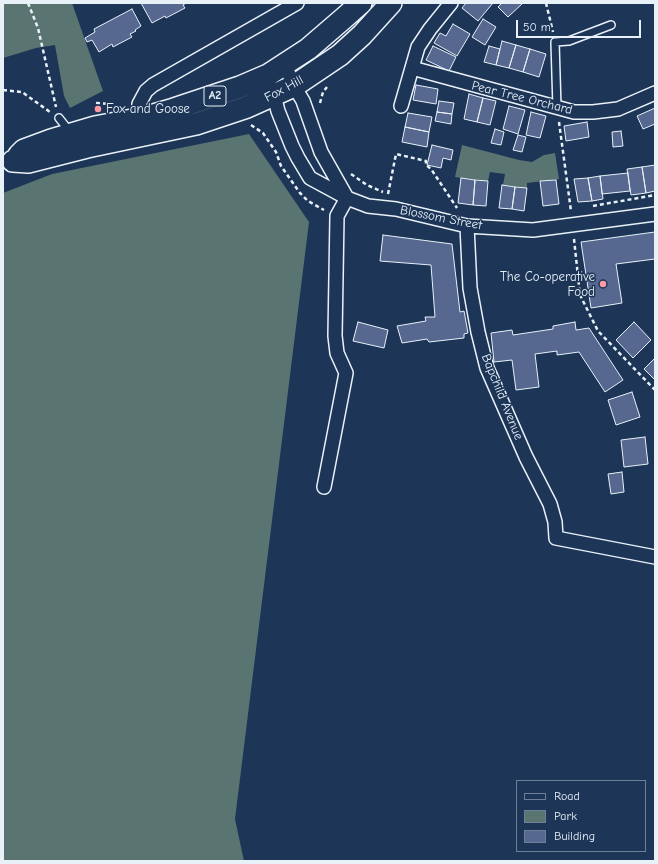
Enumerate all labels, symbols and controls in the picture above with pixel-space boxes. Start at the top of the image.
scale bar [518,12,643,38]
text: 50 m [523,20,551,34]
street label: Fox Hill [262,72,306,106]
street label: Pear Tree Orchard [470,78,574,118]
road number: A2 [204,86,226,106]
place label: Fox and Goose [106,101,190,117]
marker: Fox and Goose [93,104,103,114]
street label: Blossom Street [399,202,483,234]
place label: The Co-operative Food [500,269,595,300]
marker: The Co-operative Food [598,279,608,289]
street label: Bapchild Avenue [478,352,526,442]
legend [516,780,646,852]
text: Road [554,789,580,803]
text: Park [554,809,577,823]
text: Building [554,829,595,843]

